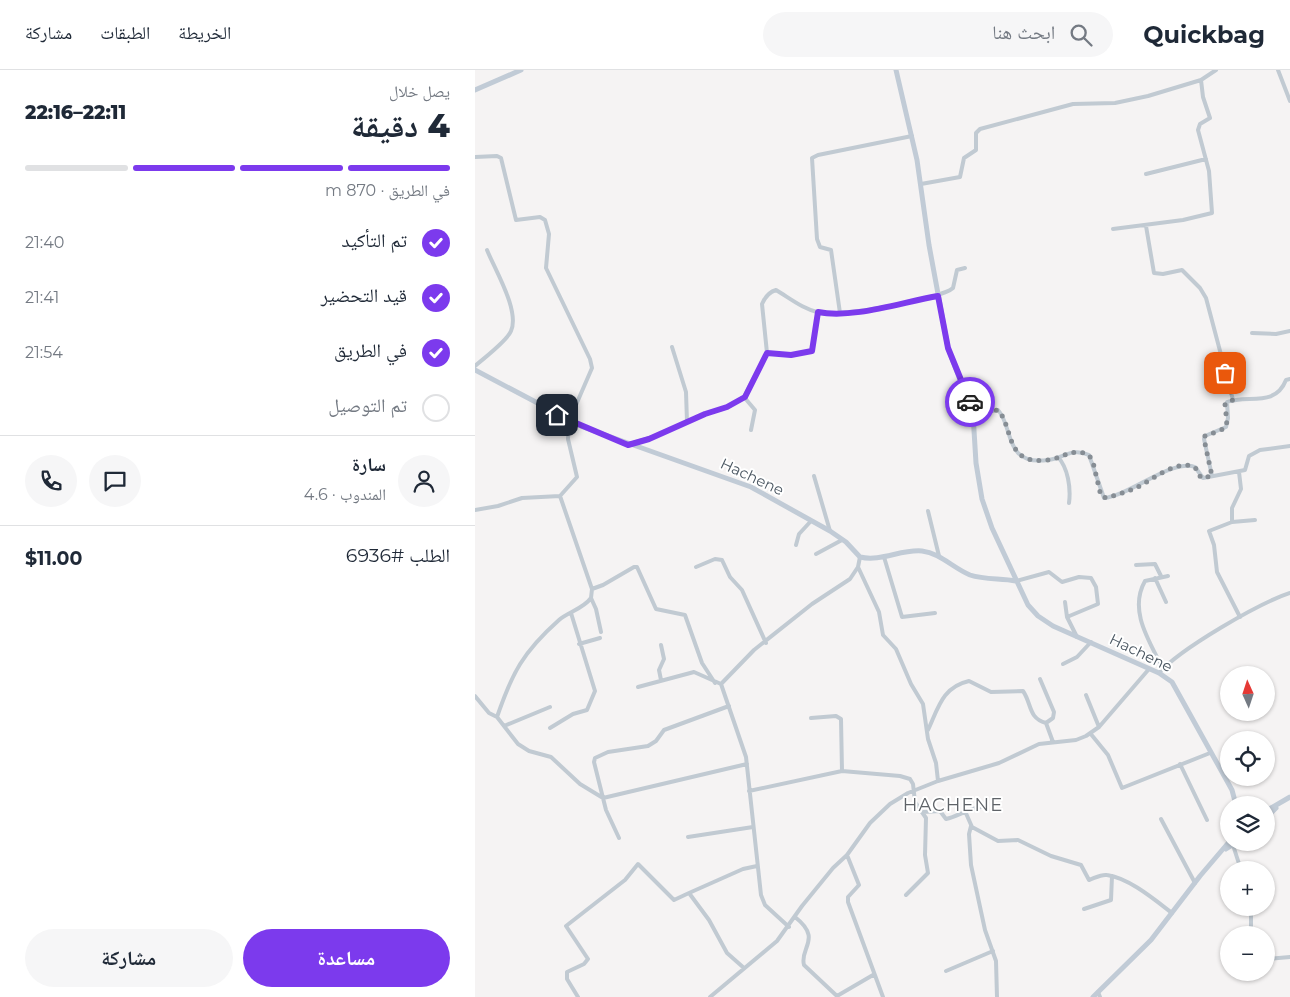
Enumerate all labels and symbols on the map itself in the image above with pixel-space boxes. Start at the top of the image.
pin [1204,352,1246,394]
courier [945,377,995,427]
pin [536,394,578,436]
street label: Hachene [717,454,787,499]
street label: Hachene [1107,629,1176,676]
north arrow [1220,666,1275,721]
district label: HACHENE [903,794,1003,816]

